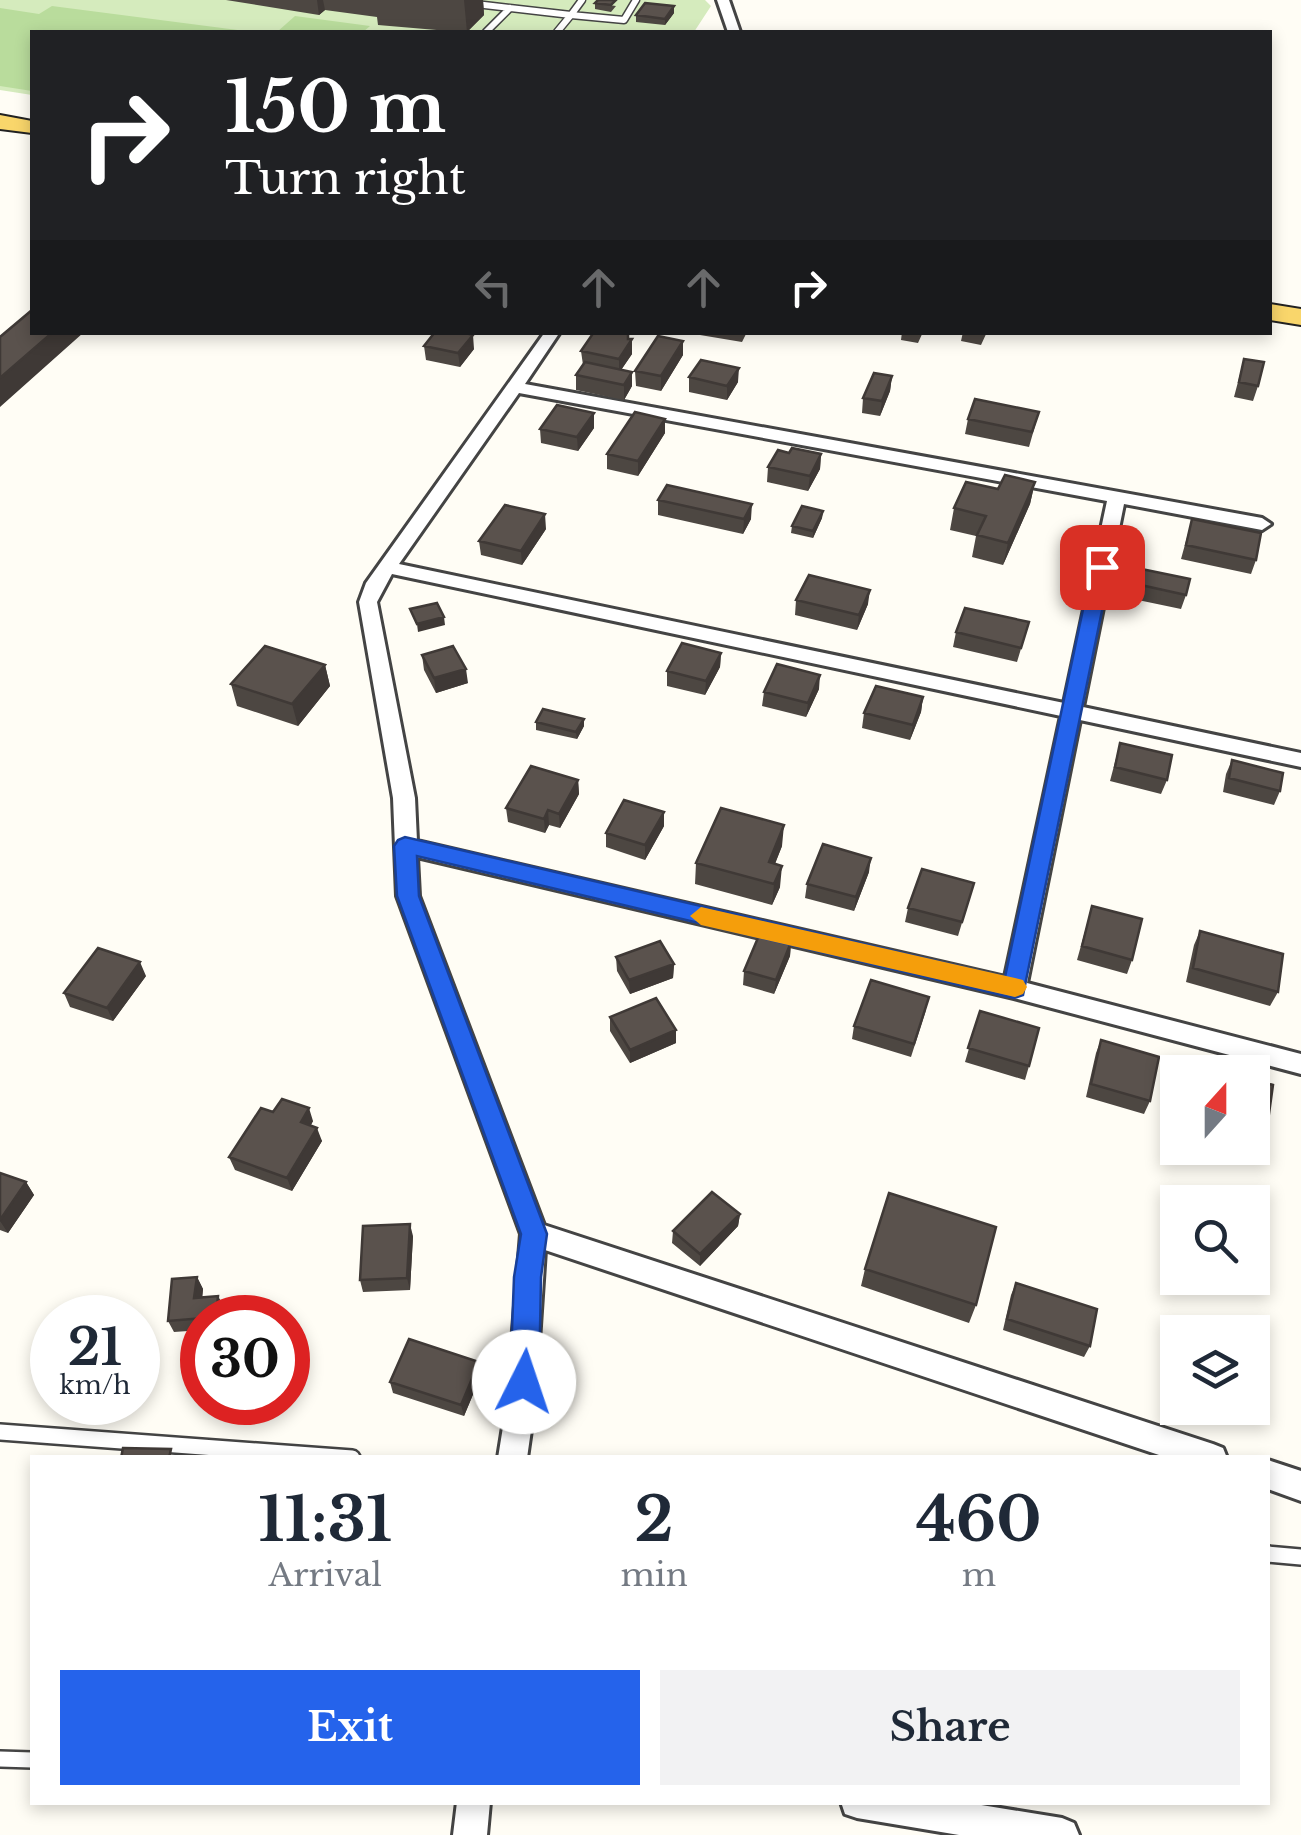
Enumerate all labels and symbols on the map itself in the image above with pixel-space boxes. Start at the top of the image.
pin [1060,525,1145,610]
north arrow [1160,1055,1270,1165]
speed limit sign: 30 [180,1295,310,1425]
position arrow [472,1330,576,1434]

